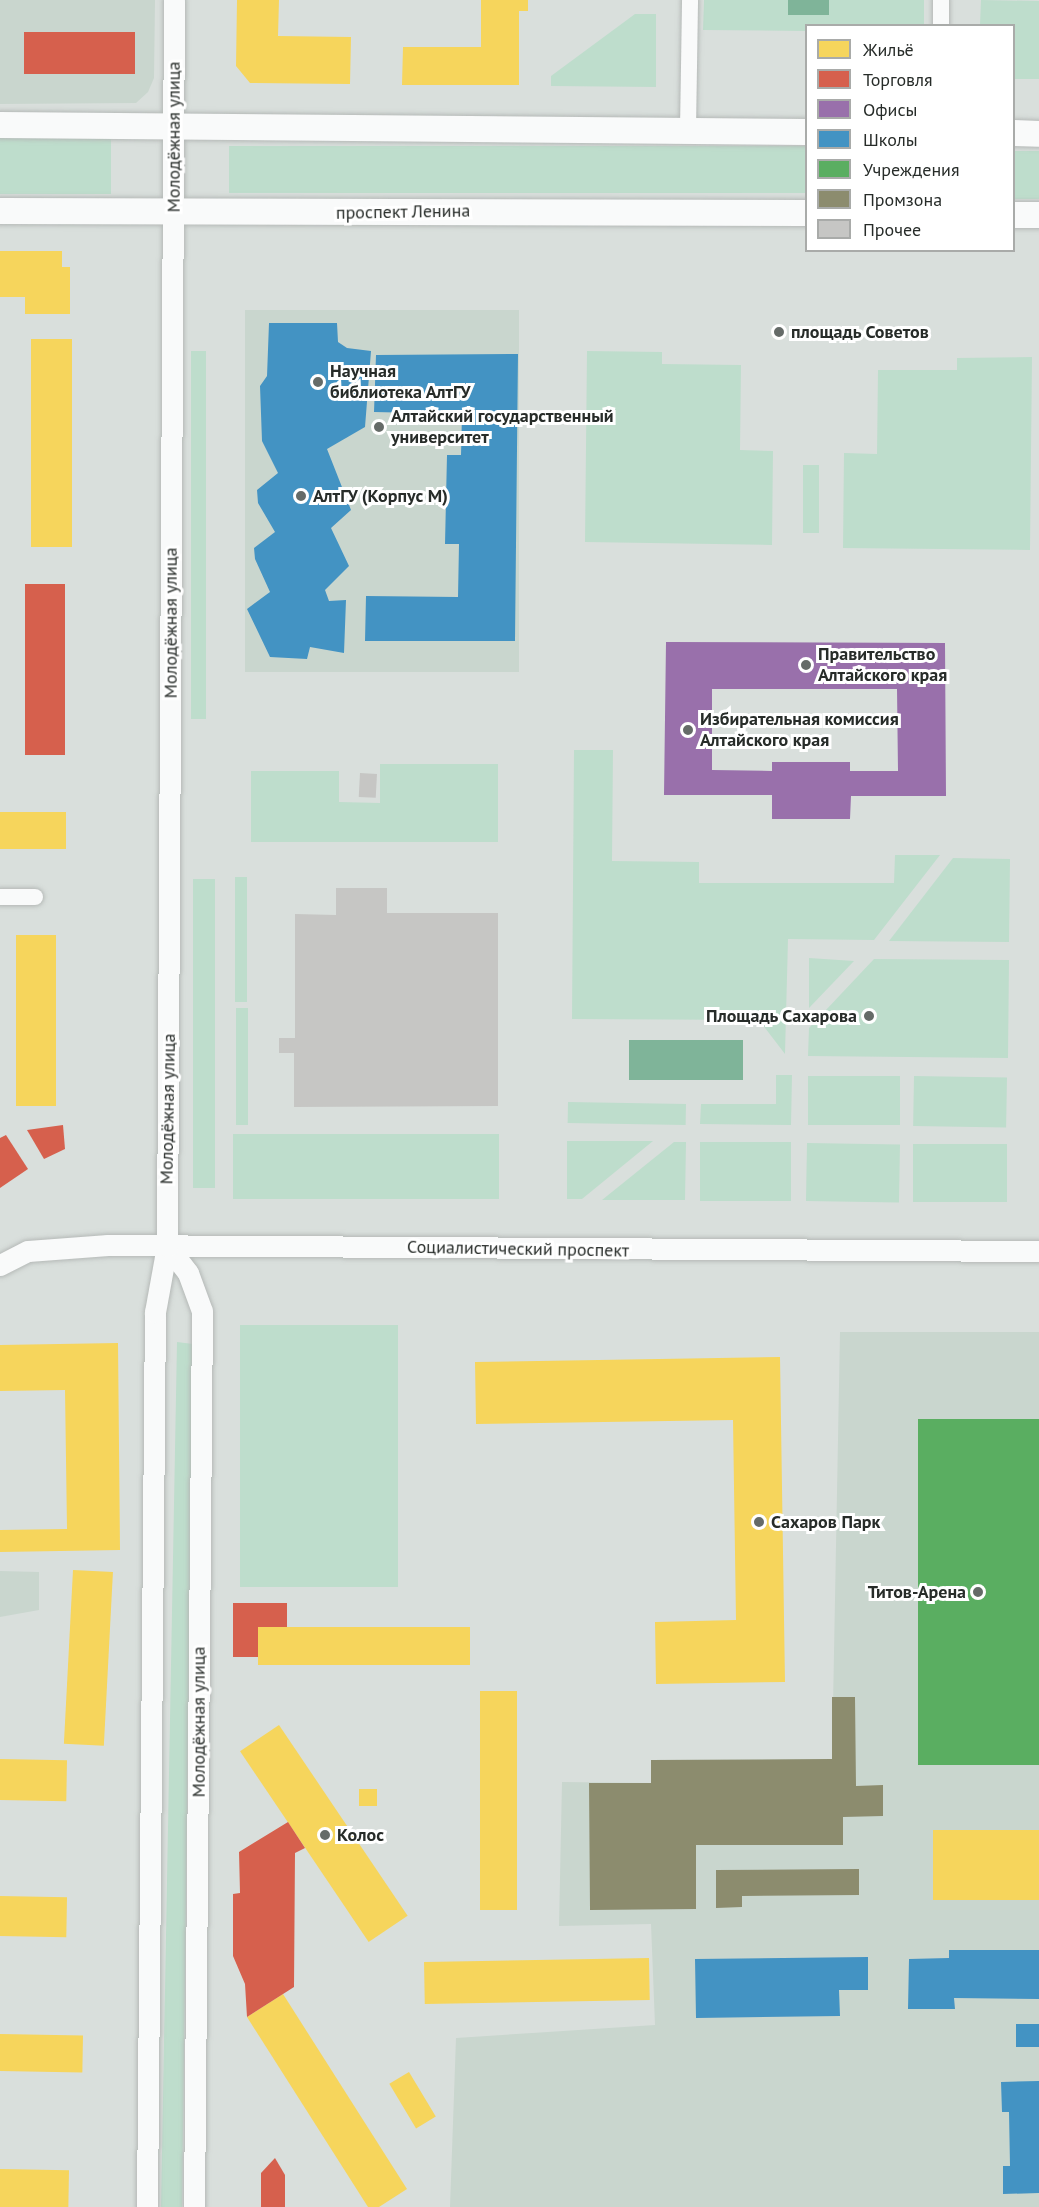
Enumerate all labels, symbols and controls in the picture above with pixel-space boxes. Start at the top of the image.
legend [805,24,1015,252]
text: Жильё [863,38,914,61]
street label: Молодёжная улица [163,62,185,212]
text: Торговля [863,68,933,91]
text: Офисы [863,98,917,121]
text: Школы [863,128,918,151]
text: Учреждения [863,158,960,181]
text: Промзона [863,188,942,211]
street label: проспект Ленина [335,200,471,224]
text: Прочее [863,218,921,241]
place label: площадь Советов [791,321,930,343]
marker: площадь Советов [772,325,786,339]
place label: Научная библиотека АлтГУ [330,361,471,404]
marker: Научная библиотека АлтГУ [311,375,325,389]
place label: Алтайский государственный университет [391,406,614,448]
marker: Алтайский государственный университет [372,420,386,434]
place label: АлтГУ (Корпус М) [313,485,449,507]
marker: АлтГУ (Корпус М) [294,489,308,503]
street label: Молодёжная улица [160,548,182,698]
place label: Правительство Алтайского края [818,644,947,686]
marker: Правительство Алтайского края [799,658,813,672]
place label: Избирательная комиссия Алтайского края [700,709,899,752]
marker: Избирательная комиссия Алтайского края [681,723,695,737]
place label: Площадь Сахарова [705,1005,857,1027]
marker: Площадь Сахарова [862,1009,876,1023]
street label: Молодёжная улица [156,1033,180,1185]
street label: Социалистический проспект [407,1236,629,1262]
place label: Сахаров Парк [771,1511,880,1533]
marker: Сахаров Парк [752,1515,766,1529]
place label: Титов-Арена [868,1581,966,1603]
marker: Титов-Арена [971,1585,985,1599]
street label: Молодёжная улица [188,1647,210,1797]
place label: Колос [337,1824,384,1846]
marker: Колос [318,1828,332,1842]

